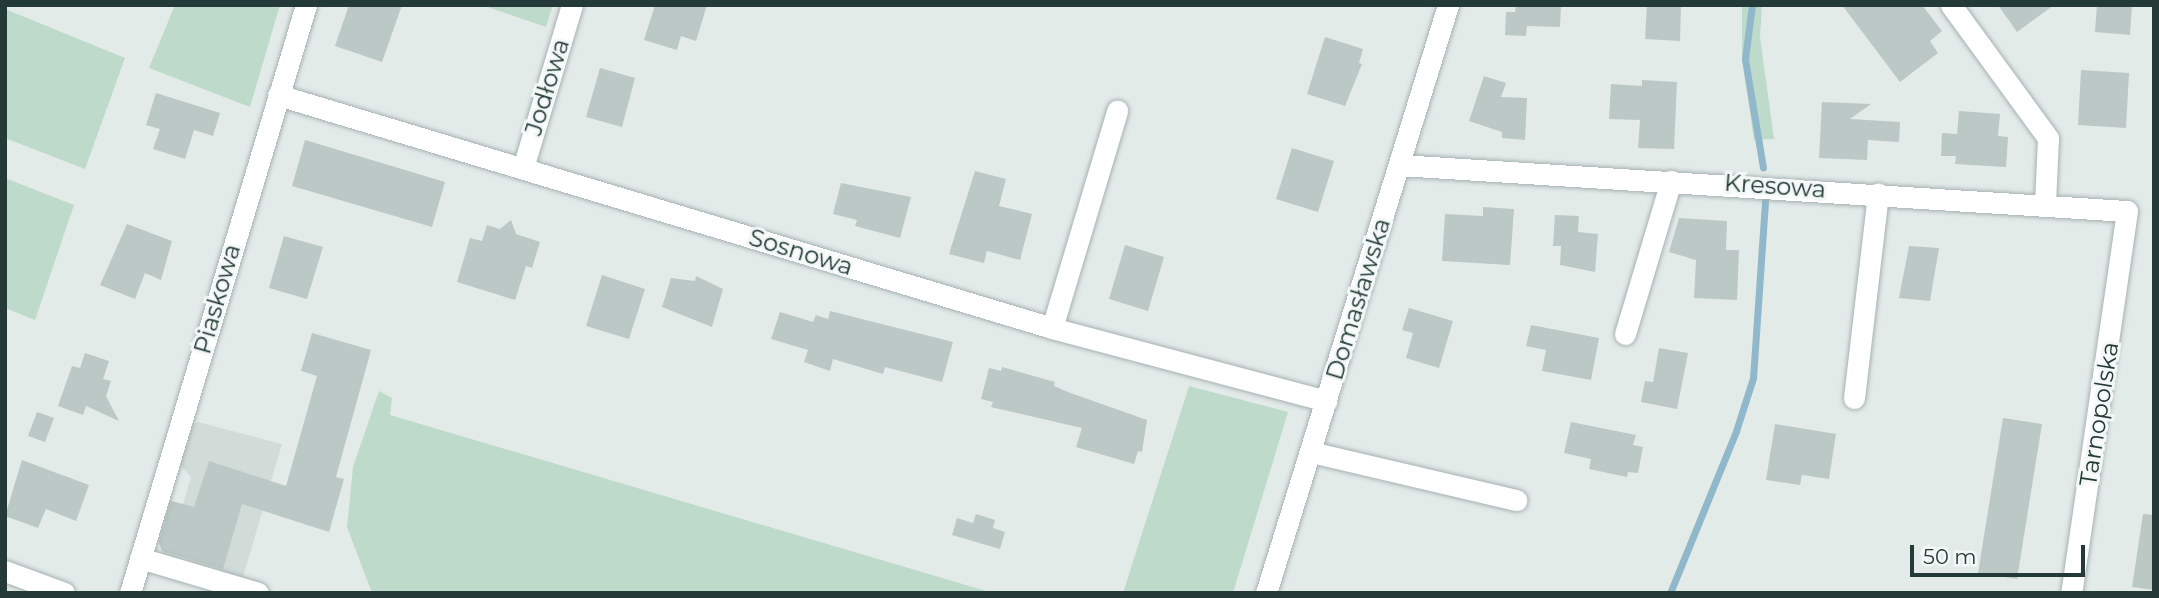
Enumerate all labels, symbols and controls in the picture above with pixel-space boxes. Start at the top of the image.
street label: Jodłowa [519,35,575,139]
street label: Kresowa [1723,168,1827,204]
street label: Domasławska [1320,215,1396,383]
street label: Sosnowa [746,223,856,281]
street label: Piaskowa [188,241,246,357]
street label: Tarnopolska [2073,340,2125,488]
scale bar [1914,532,2089,576]
text: 50 m [1923,544,1977,569]

